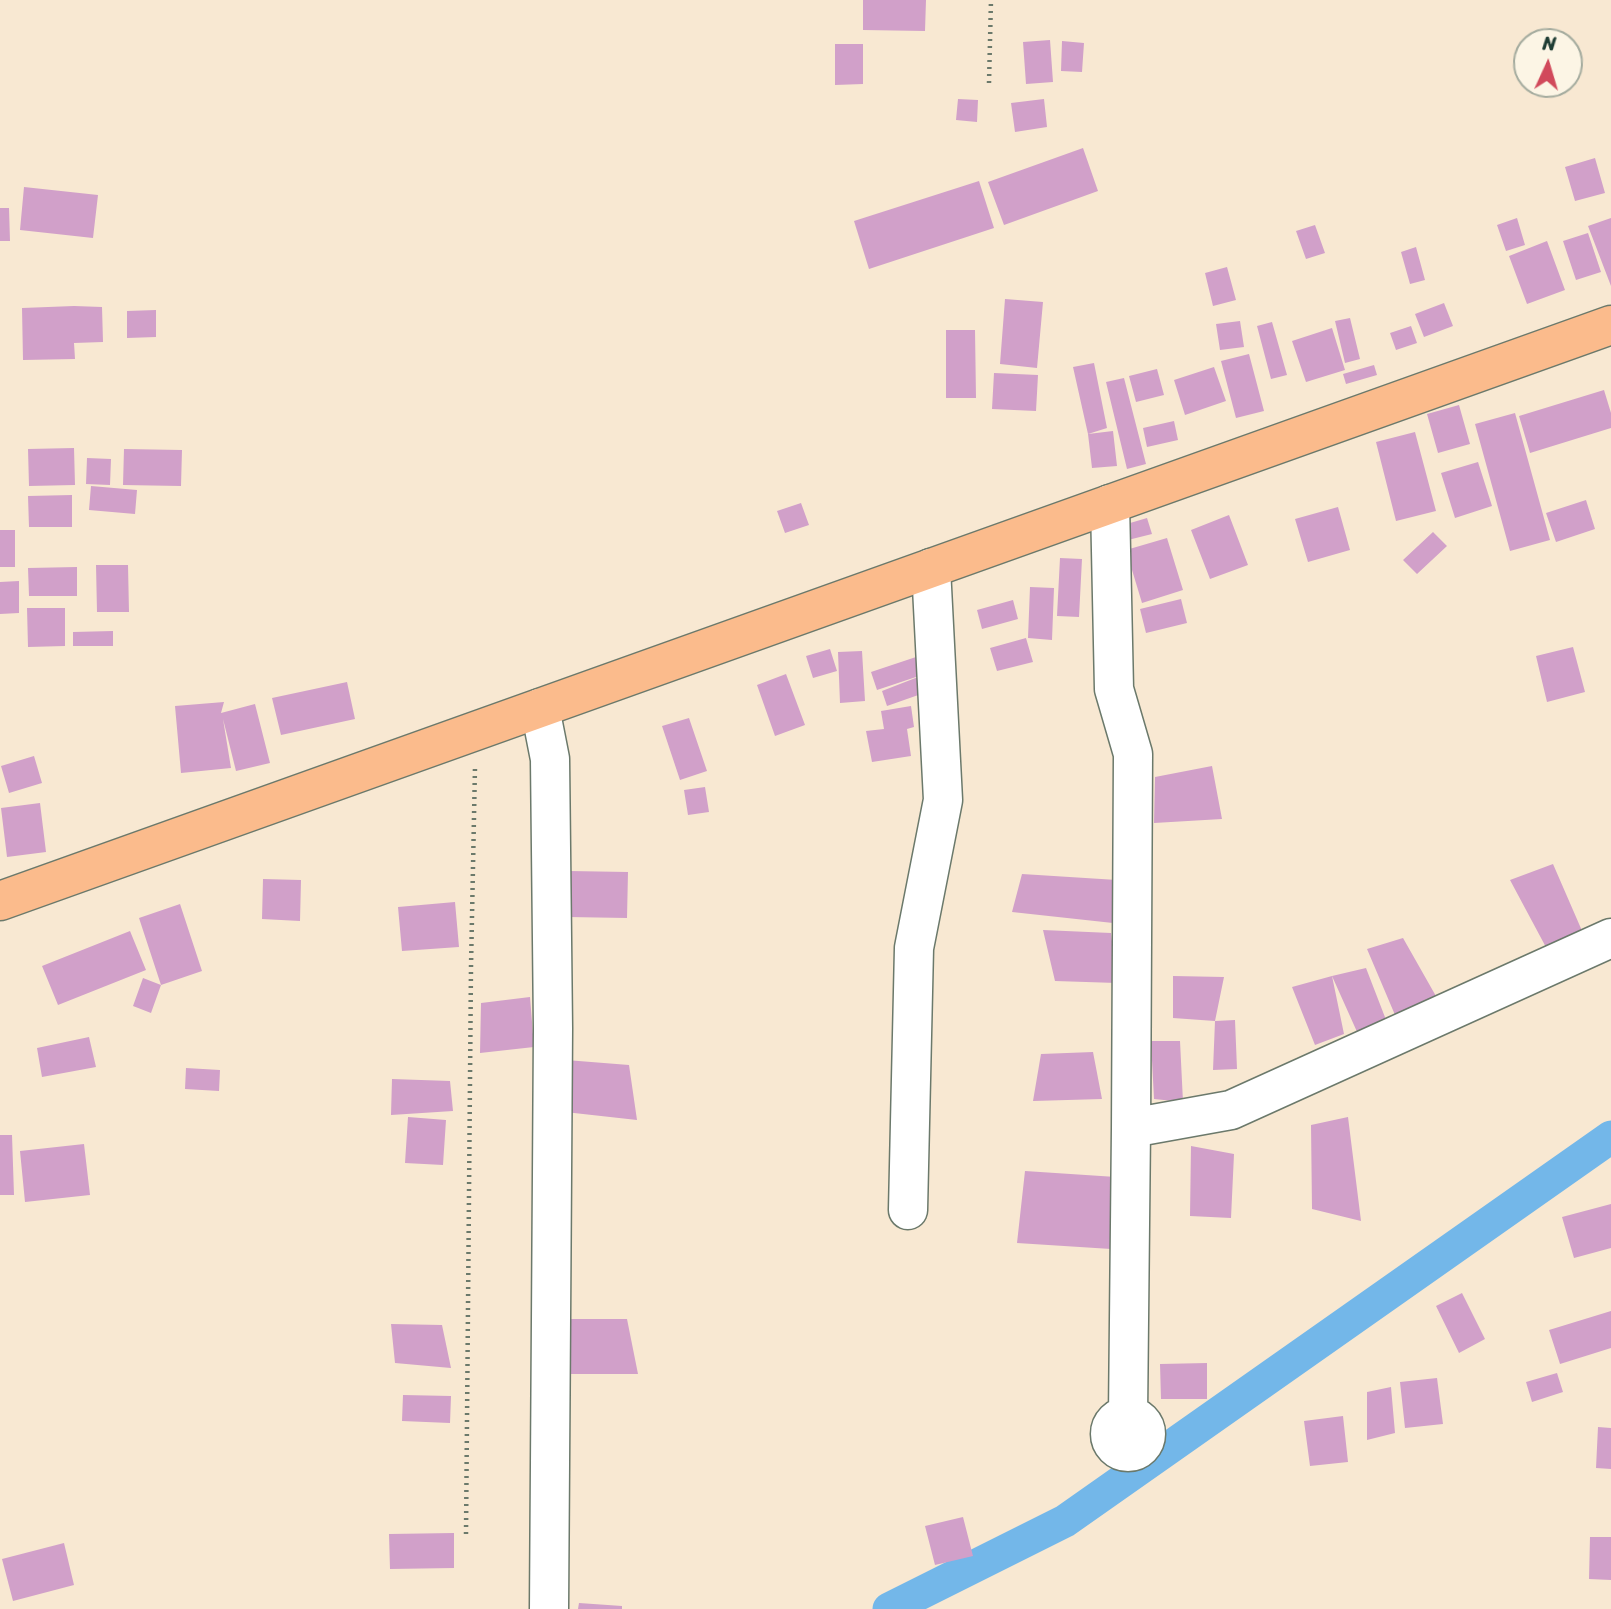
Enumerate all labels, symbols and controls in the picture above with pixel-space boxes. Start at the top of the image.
text: N [1542,27,1557,60]
north arrow [1513,28,1583,98]

